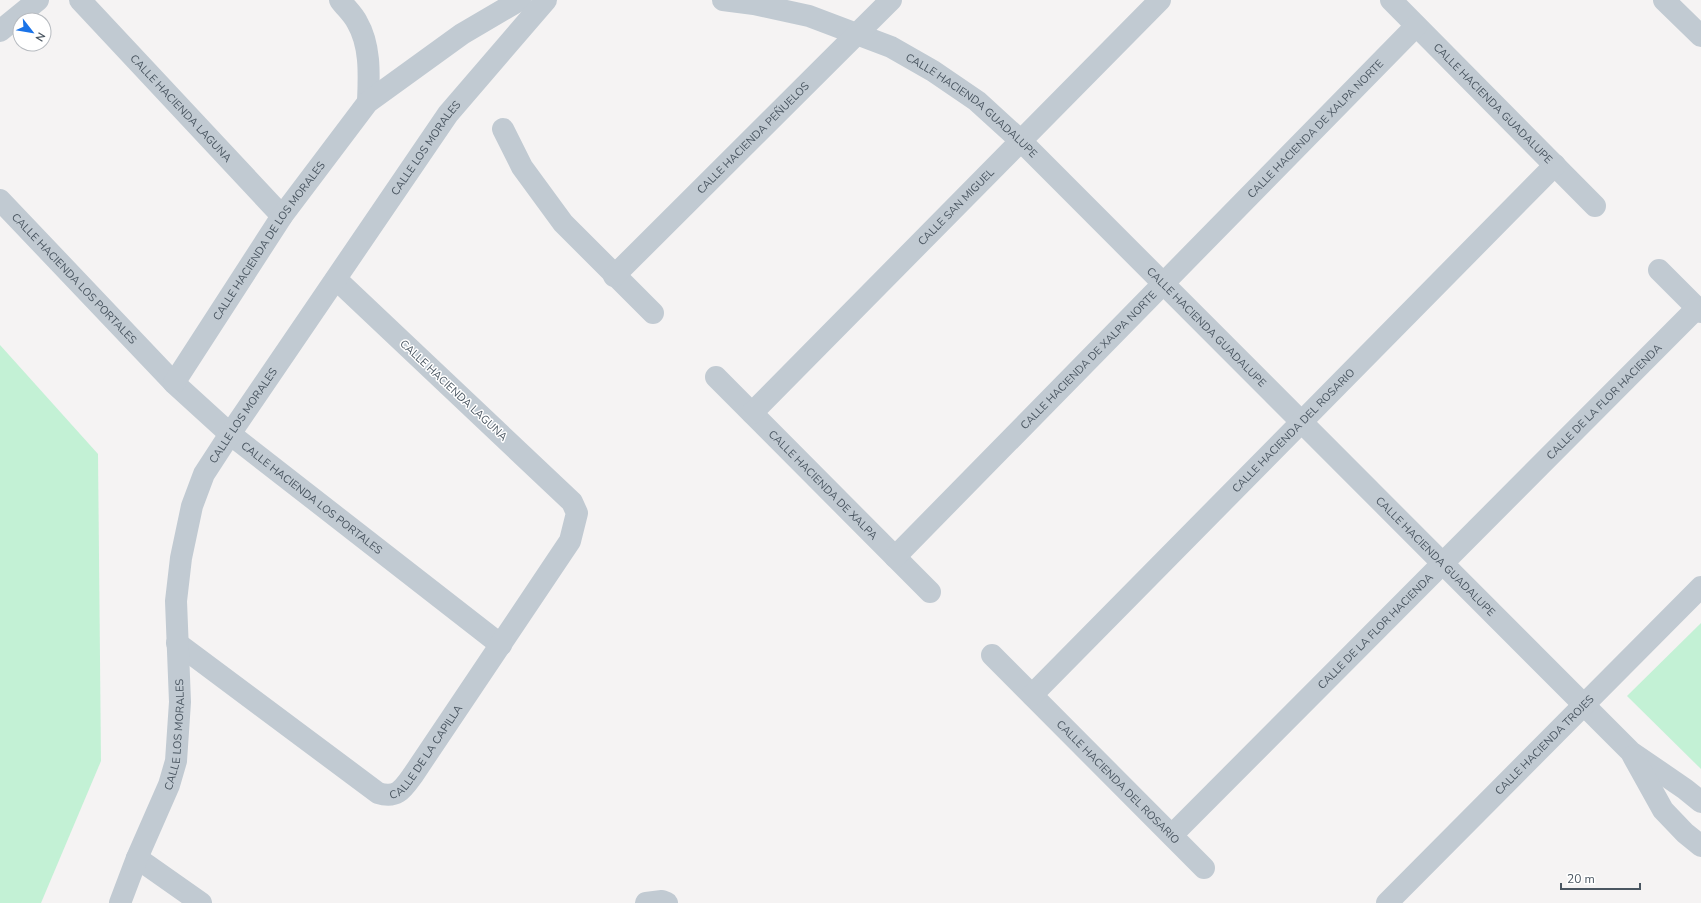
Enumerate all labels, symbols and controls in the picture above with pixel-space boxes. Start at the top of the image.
north arrow [12,12,52,52]
text: N [32,30,49,44]
street label: CALLE HACIENDA GUADALUPE [1430,40,1556,167]
street label: CALLE HACIENDA GUADALUPE [903,50,1040,161]
street label: CALLE HACIENDA LAGUNA [127,51,235,166]
street label: CALLE HACIENDA DE XALPA NORTE [1244,56,1387,202]
street label: CALLE HACIENDA PEÑUELOS [694,78,813,197]
street label: CALLE LOS MORALES [388,97,464,198]
street label: CALLE HACIENDA DE LOS MORALES [209,158,329,323]
street label: CALLE SAN MIGUEL [915,165,998,249]
street label: CALLE HACIENDA LOS PORTALES [8,210,140,348]
street label: CALLE HACIENDA GUADALUPE [1143,264,1269,390]
street label: CALLE HACIENDA DE XALPA NORTE [1017,288,1160,433]
street label: CALLE HACIENDA LAGUNA [397,336,511,444]
street label: CALLE DE LA FLOR HACIENDA [1543,341,1665,463]
street label: CALLE LOS MORALES [206,365,281,466]
street label: CALLE HACIENDA DEL ROSARIO [1229,365,1358,496]
street label: CALLE HACIENDA DE XALPA [765,427,881,543]
street label: CALLE HACIENDA LOS PORTALES [238,438,386,558]
street label: CALLE HACIENDA GUADALUPE [1372,493,1498,620]
street label: CALLE DE LA FLOR HACIENDA [1315,570,1437,693]
street label: CALLE LOS MORALES [161,678,188,793]
street label: CALLE HACIENDA TROJES [1492,692,1598,798]
street label: CALLE DE LA CAPILLA [388,702,466,803]
street label: CALLE HACIENDA DEL ROSARIO [1053,717,1183,847]
scale bar [1561,865,1640,891]
text: 20 m [1567,871,1595,887]

